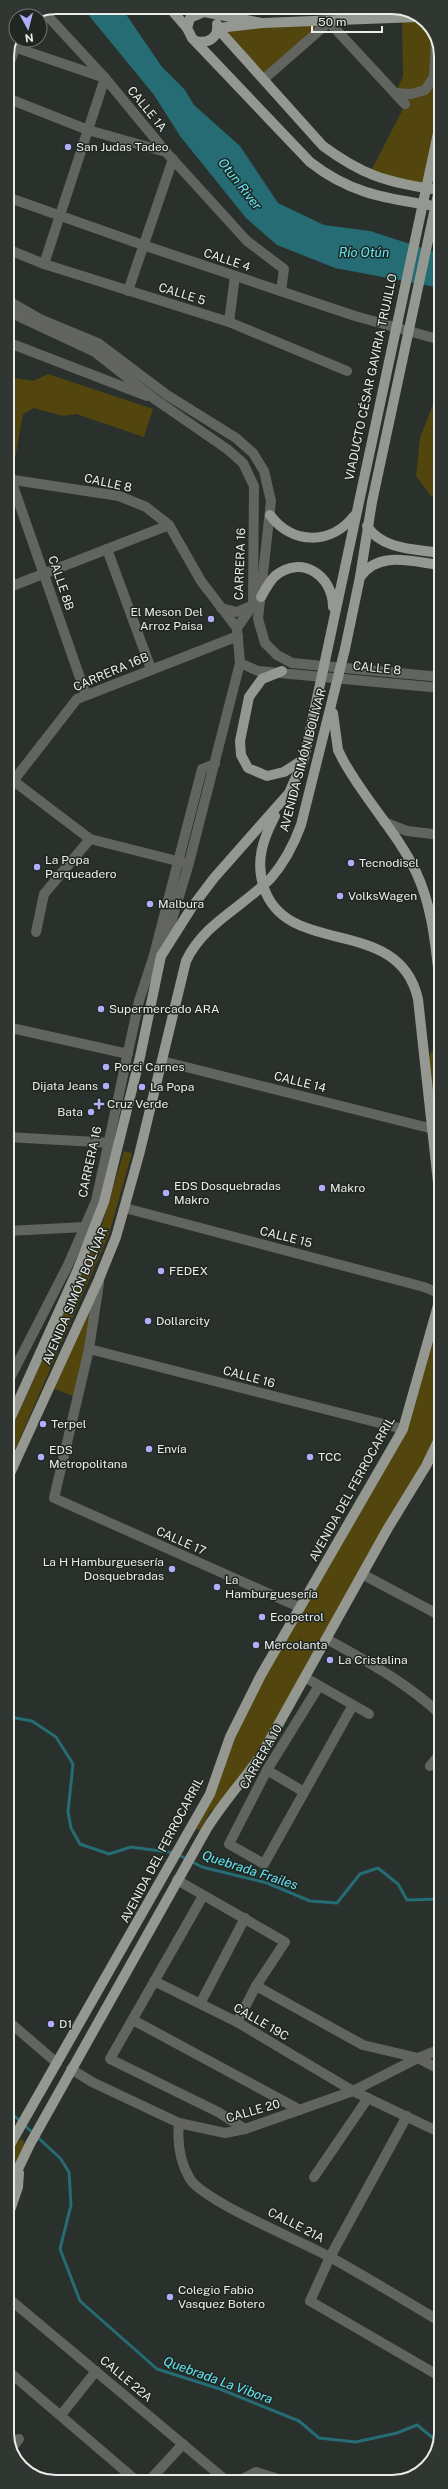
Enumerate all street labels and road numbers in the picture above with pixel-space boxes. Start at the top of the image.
street label: CALLE 1A [124,84,170,135]
street label: CALLE 4 [202,246,253,274]
street label: VIADUCTO CÉSAR GAVIRIA TRUJILLO [342,272,400,482]
street label: CALLE 5 [157,280,208,308]
street label: CALLE 8 [83,471,133,495]
street label: CARRERA 16 [232,528,248,600]
street label: CALLE 8B [45,554,77,612]
street label: CARRERA 16B [71,650,151,694]
street label: CALLE 8 [352,658,402,678]
street label: AVENIDA SIMÓN BOLÍVAR [277,687,329,833]
street label: CALLE 14 [272,1069,328,1095]
street label: CARRERA 16 [76,1125,104,1199]
street label: CALLE 15 [258,1224,314,1250]
street label: AVENIDA SIMÓN BOLÍVAR [40,1225,110,1367]
street label: CALLE 16 [221,1363,277,1391]
street label: AVENIDA DEL FERROCARRIL [306,1414,398,1564]
street label: CALLE 17 [154,1524,208,1558]
street label: CARRERA 10 [237,1722,285,1792]
street label: AVENIDA DEL FERROCARRIL [118,1775,206,1925]
street label: CALLE 19C [231,2001,291,2043]
street label: CALLE 20 [224,2097,282,2125]
street label: CALLE 21A [265,2205,327,2245]
street label: CALLE 22A [97,2353,155,2405]

